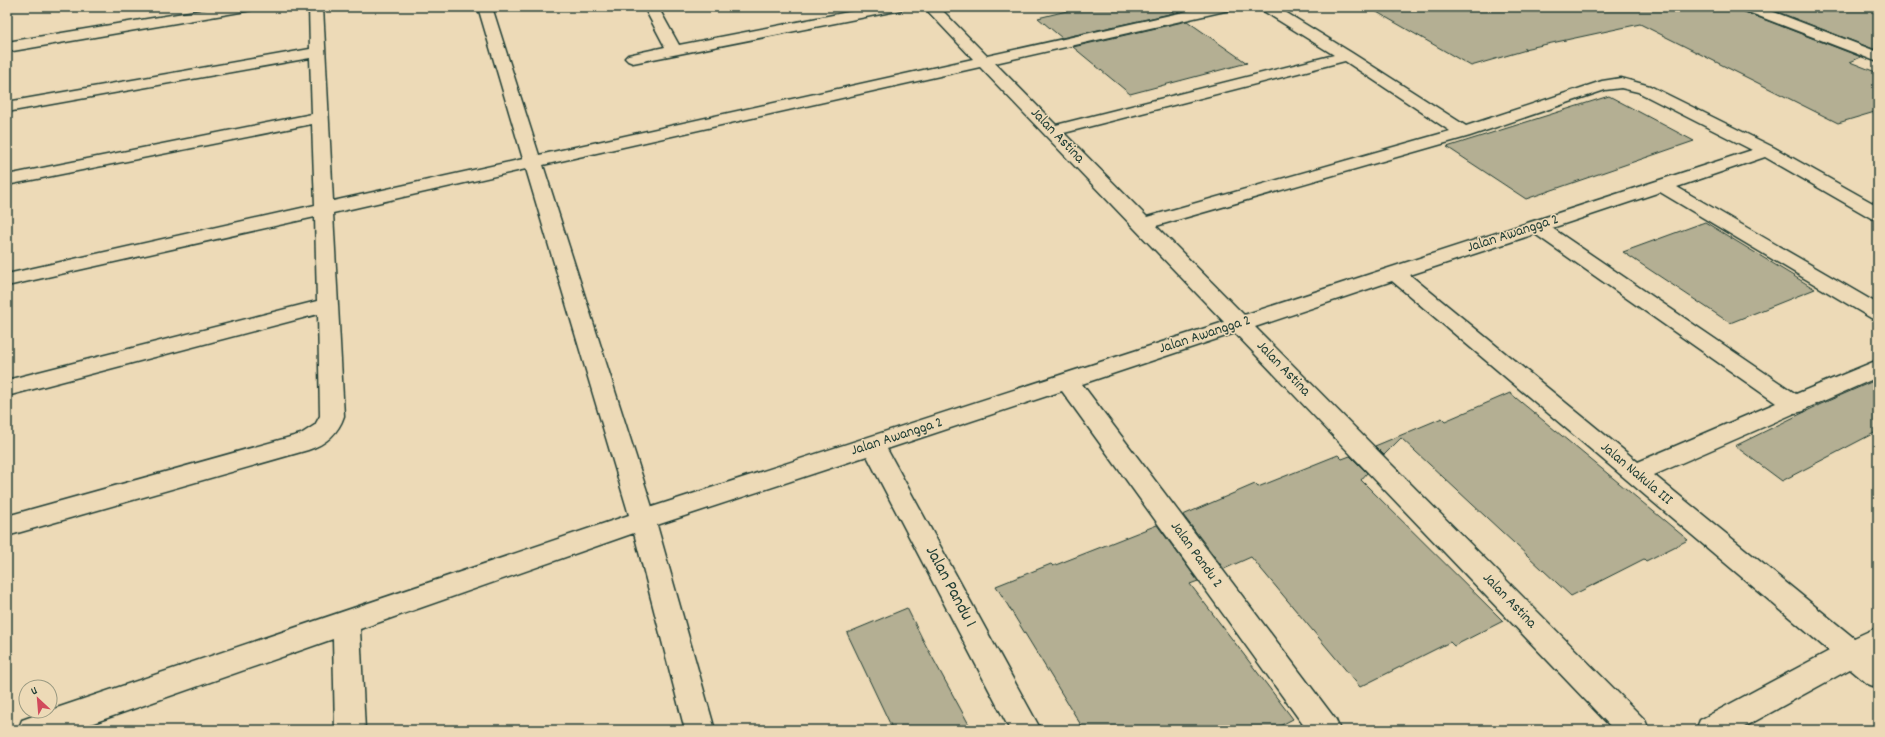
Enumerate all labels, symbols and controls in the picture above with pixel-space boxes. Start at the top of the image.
street label: Jalan Astina [1025,103,1090,170]
street label: Jalan Awangga 2 [1464,209,1562,259]
street label: Jalan Awangga 2 [1156,310,1254,360]
street label: Jalan Astina [1251,336,1316,403]
street label: Jalan Awangga 2 [848,412,946,462]
street label: Jalan Nakula III [1595,437,1677,511]
street label: Jalan Pandu 2 [1164,517,1228,593]
street label: Jalan Pandu 1 [918,542,982,632]
street label: Jalan Astina [1477,568,1542,635]
north arrow [18,679,58,719]
text: U [29,683,40,700]

